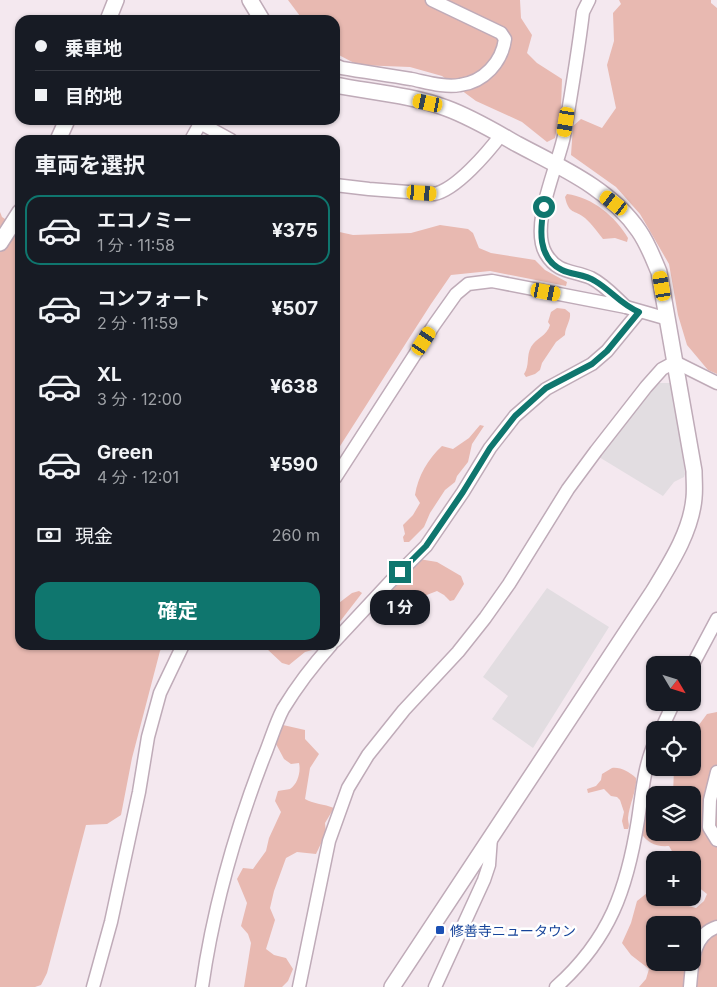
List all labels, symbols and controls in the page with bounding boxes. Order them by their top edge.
text: 乗車地 [65,37,122,60]
text: 目的地 [65,85,122,108]
car [411,93,444,113]
car [556,106,575,138]
text: 車両を選択 [35,152,145,178]
car [406,184,437,202]
car [597,188,630,218]
route start [533,196,555,218]
icon: car [37,208,82,253]
text: エコノミー [97,209,192,232]
text: ¥375 [272,219,318,242]
text: 1 分 · 11:58 [97,235,175,255]
car [652,270,671,302]
car [529,282,562,302]
icon: car [37,286,82,331]
text: コンフォート [97,287,210,310]
text: ¥507 [272,297,318,320]
text: 2 分 · 11:59 [97,313,178,333]
car [409,324,438,358]
text: XL [97,363,122,386]
icon: car [37,364,82,409]
text: ¥638 [270,375,318,398]
text: 3 分 · 12:00 [97,389,182,409]
text: Green [97,441,153,464]
icon: car [37,442,82,487]
text: ¥590 [270,453,318,476]
text: 4 分 · 12:01 [97,467,179,487]
icon: cash [35,521,63,549]
text: 現金 [75,525,113,548]
text: 260 m [272,525,320,545]
route end [389,561,411,583]
button: 確定 [35,582,320,640]
callout: 1 分 [370,590,430,624]
text: 1 分 [387,597,413,617]
north arrow [646,656,701,711]
map controls [646,656,701,971]
button: locate [646,721,701,776]
button: layers [646,786,701,841]
button: + [646,851,701,906]
button: − [646,916,701,971]
place label: 修善寺ニュータウン [450,922,576,939]
marker: 修善寺ニュータウン [434,924,446,936]

